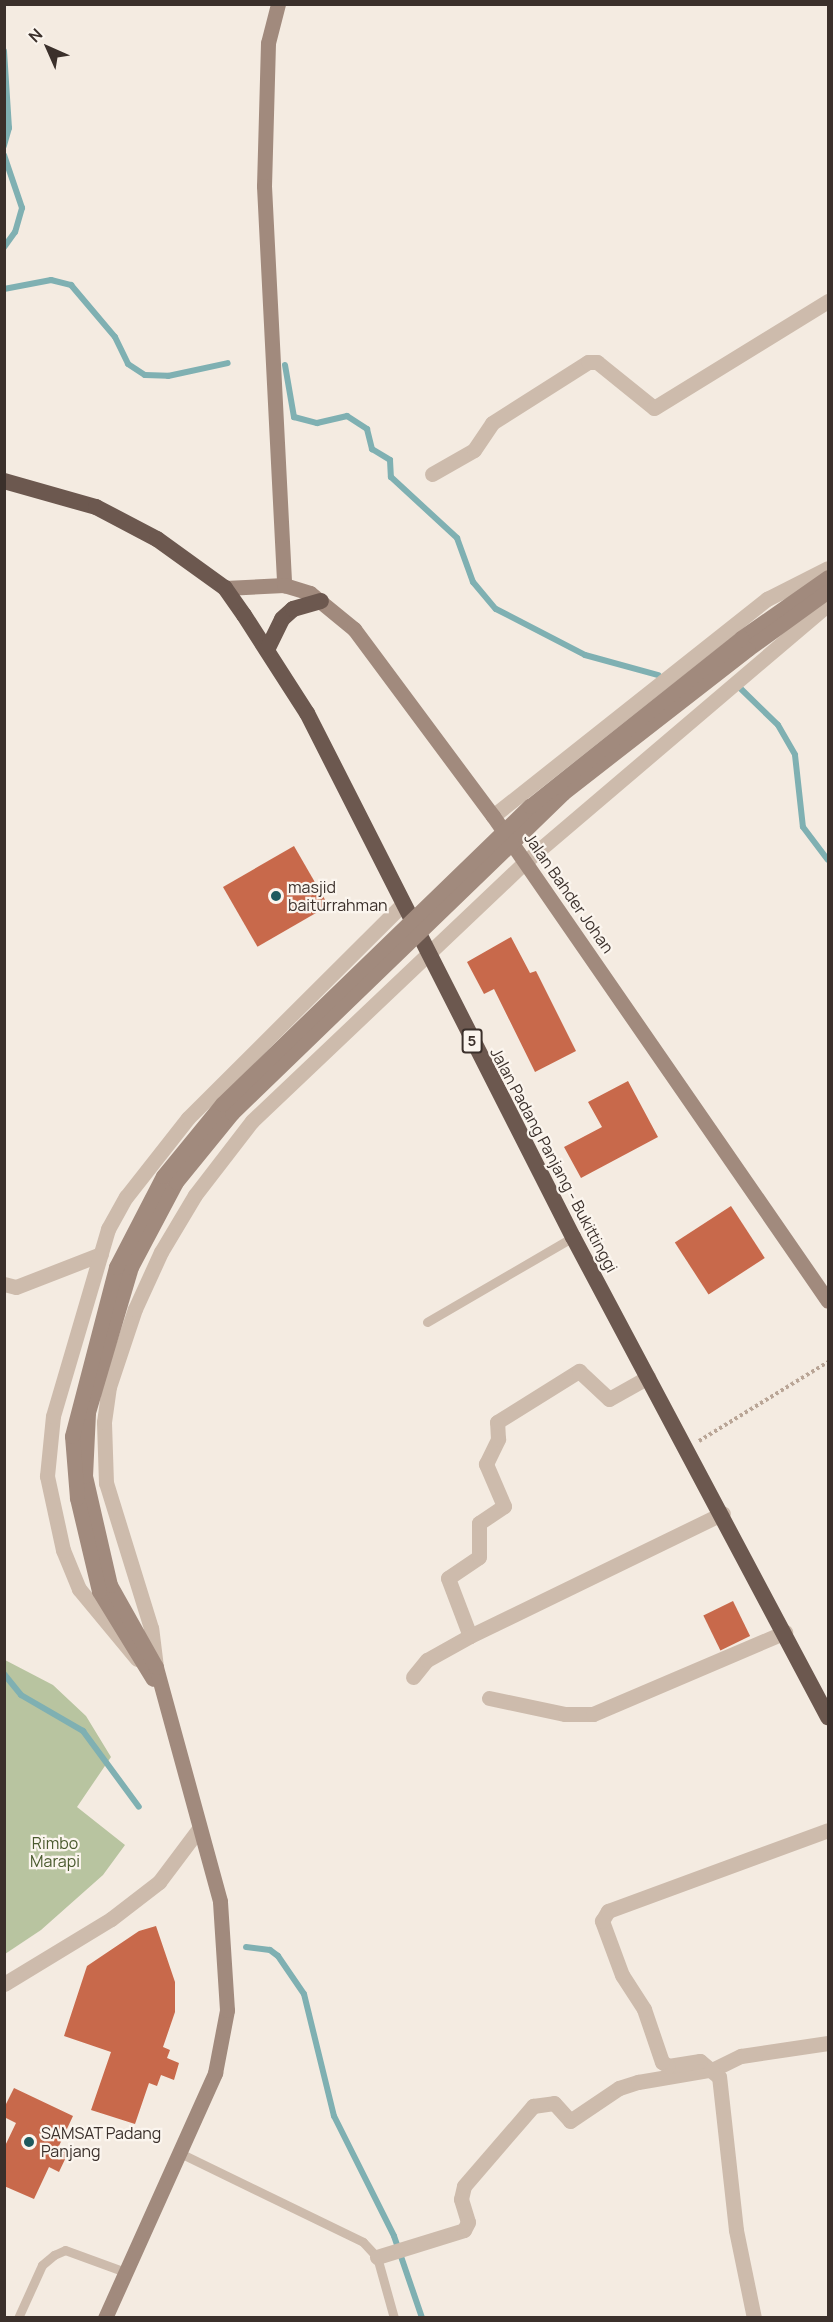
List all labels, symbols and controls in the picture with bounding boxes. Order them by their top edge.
north arrow [18,18,78,78]
text: N [23,23,47,47]
street label: Jalan Bahder Johan [520,829,618,957]
place label: masjid baiturrahman [288,877,388,915]
marker: masjid baiturrahman [269,889,283,903]
road number: 5 [462,1029,482,1053]
street label: Jalan Padang Panjang - Bukittinggi [486,1044,622,1276]
park label: Rimbo Marapi [30,1833,80,1871]
place label: SAMSAT Padang Panjang [41,2123,162,2161]
marker: SAMSAT Padang Panjang [22,2135,36,2149]

